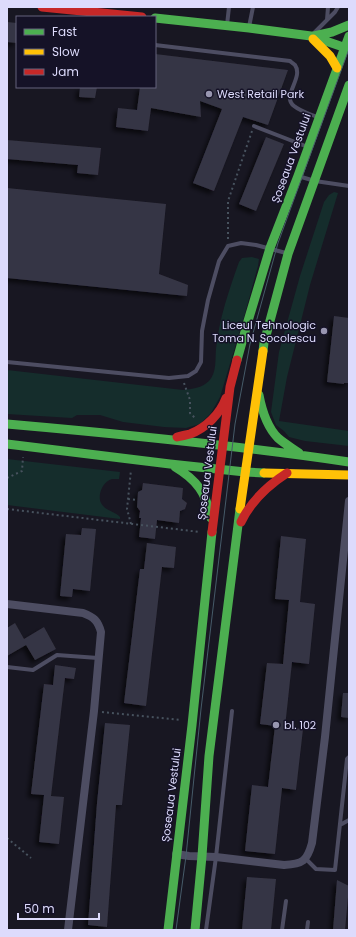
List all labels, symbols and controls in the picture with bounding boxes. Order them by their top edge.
legend [16,16,156,88]
text: Fast [52,23,77,40]
text: Slow [52,43,80,60]
text: Jam [52,63,79,80]
place label: West Retail Park [217,86,304,102]
marker: West Retail Park [204,89,214,99]
street label: Șoseaua Vestului [267,111,315,205]
place label: Liceul Tehnologic Toma N. Socolescu [212,317,316,346]
marker: Liceul Tehnologic Toma N. Socolescu [319,326,329,336]
street label: Șoseaua Vestului [193,425,221,521]
place label: bl. 102 [284,717,316,733]
marker: bl. 102 [271,720,281,730]
street label: Șoseaua Vestului [157,747,185,843]
scale bar [18,895,99,921]
text: 50 m [24,900,55,917]

